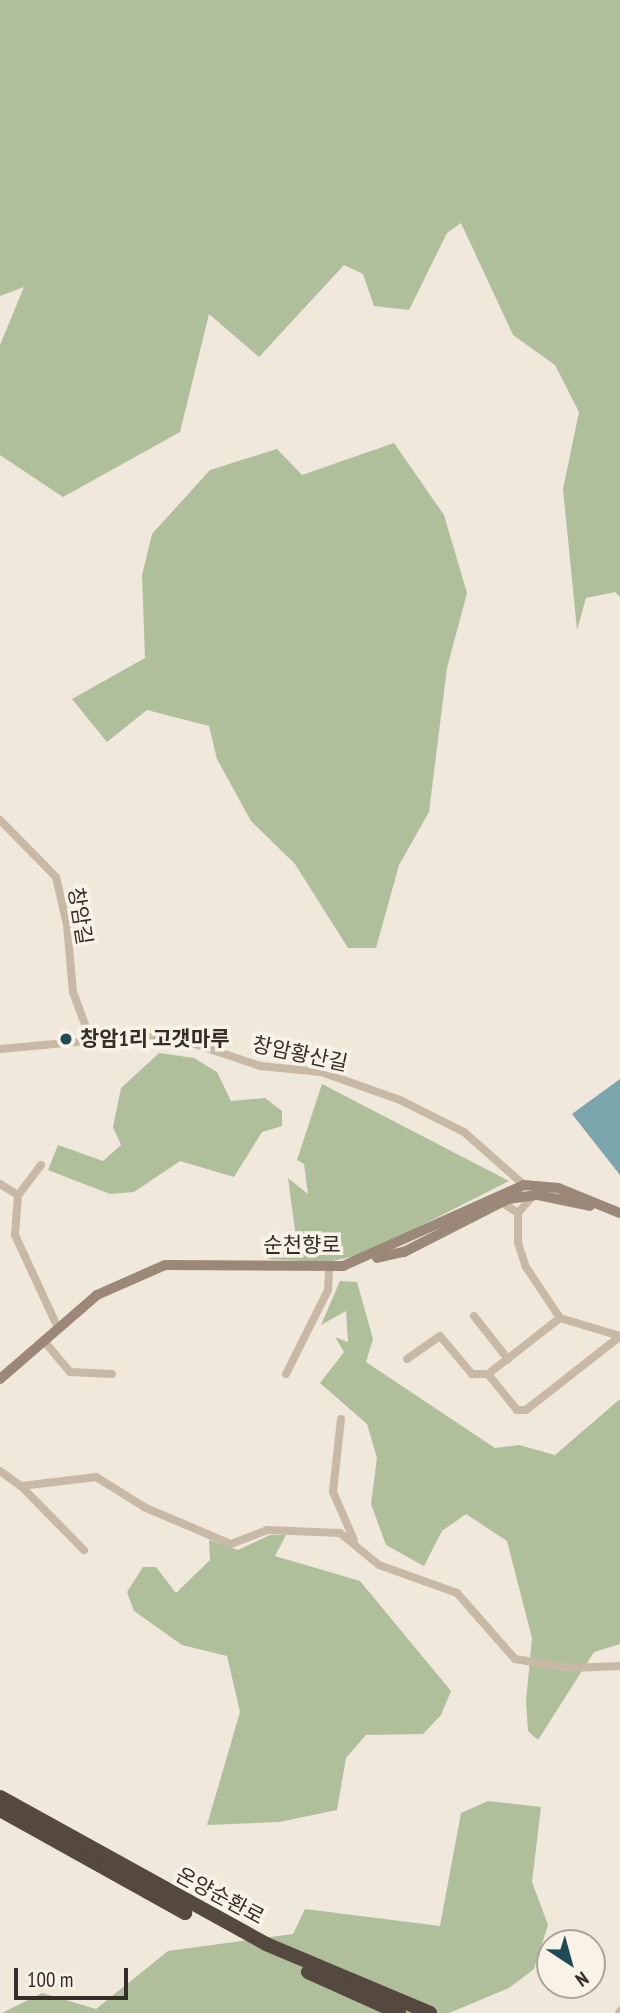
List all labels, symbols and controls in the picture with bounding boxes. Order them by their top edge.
street label: 창암길 [63,885,97,947]
place label: 창암1리 고갯마루 [80,1026,230,1052]
marker: 창암1리 고갯마루 [58,1031,74,1047]
street label: 창암황산길 [250,1032,350,1076]
street label: 순천향로 [263,1232,341,1258]
street label: 온양순환로 [171,1862,269,1930]
north arrow [536,1929,606,1999]
scale bar [18,1954,131,1998]
text: 100 m [27,1966,73,1993]
text: N [571,1967,593,1992]

